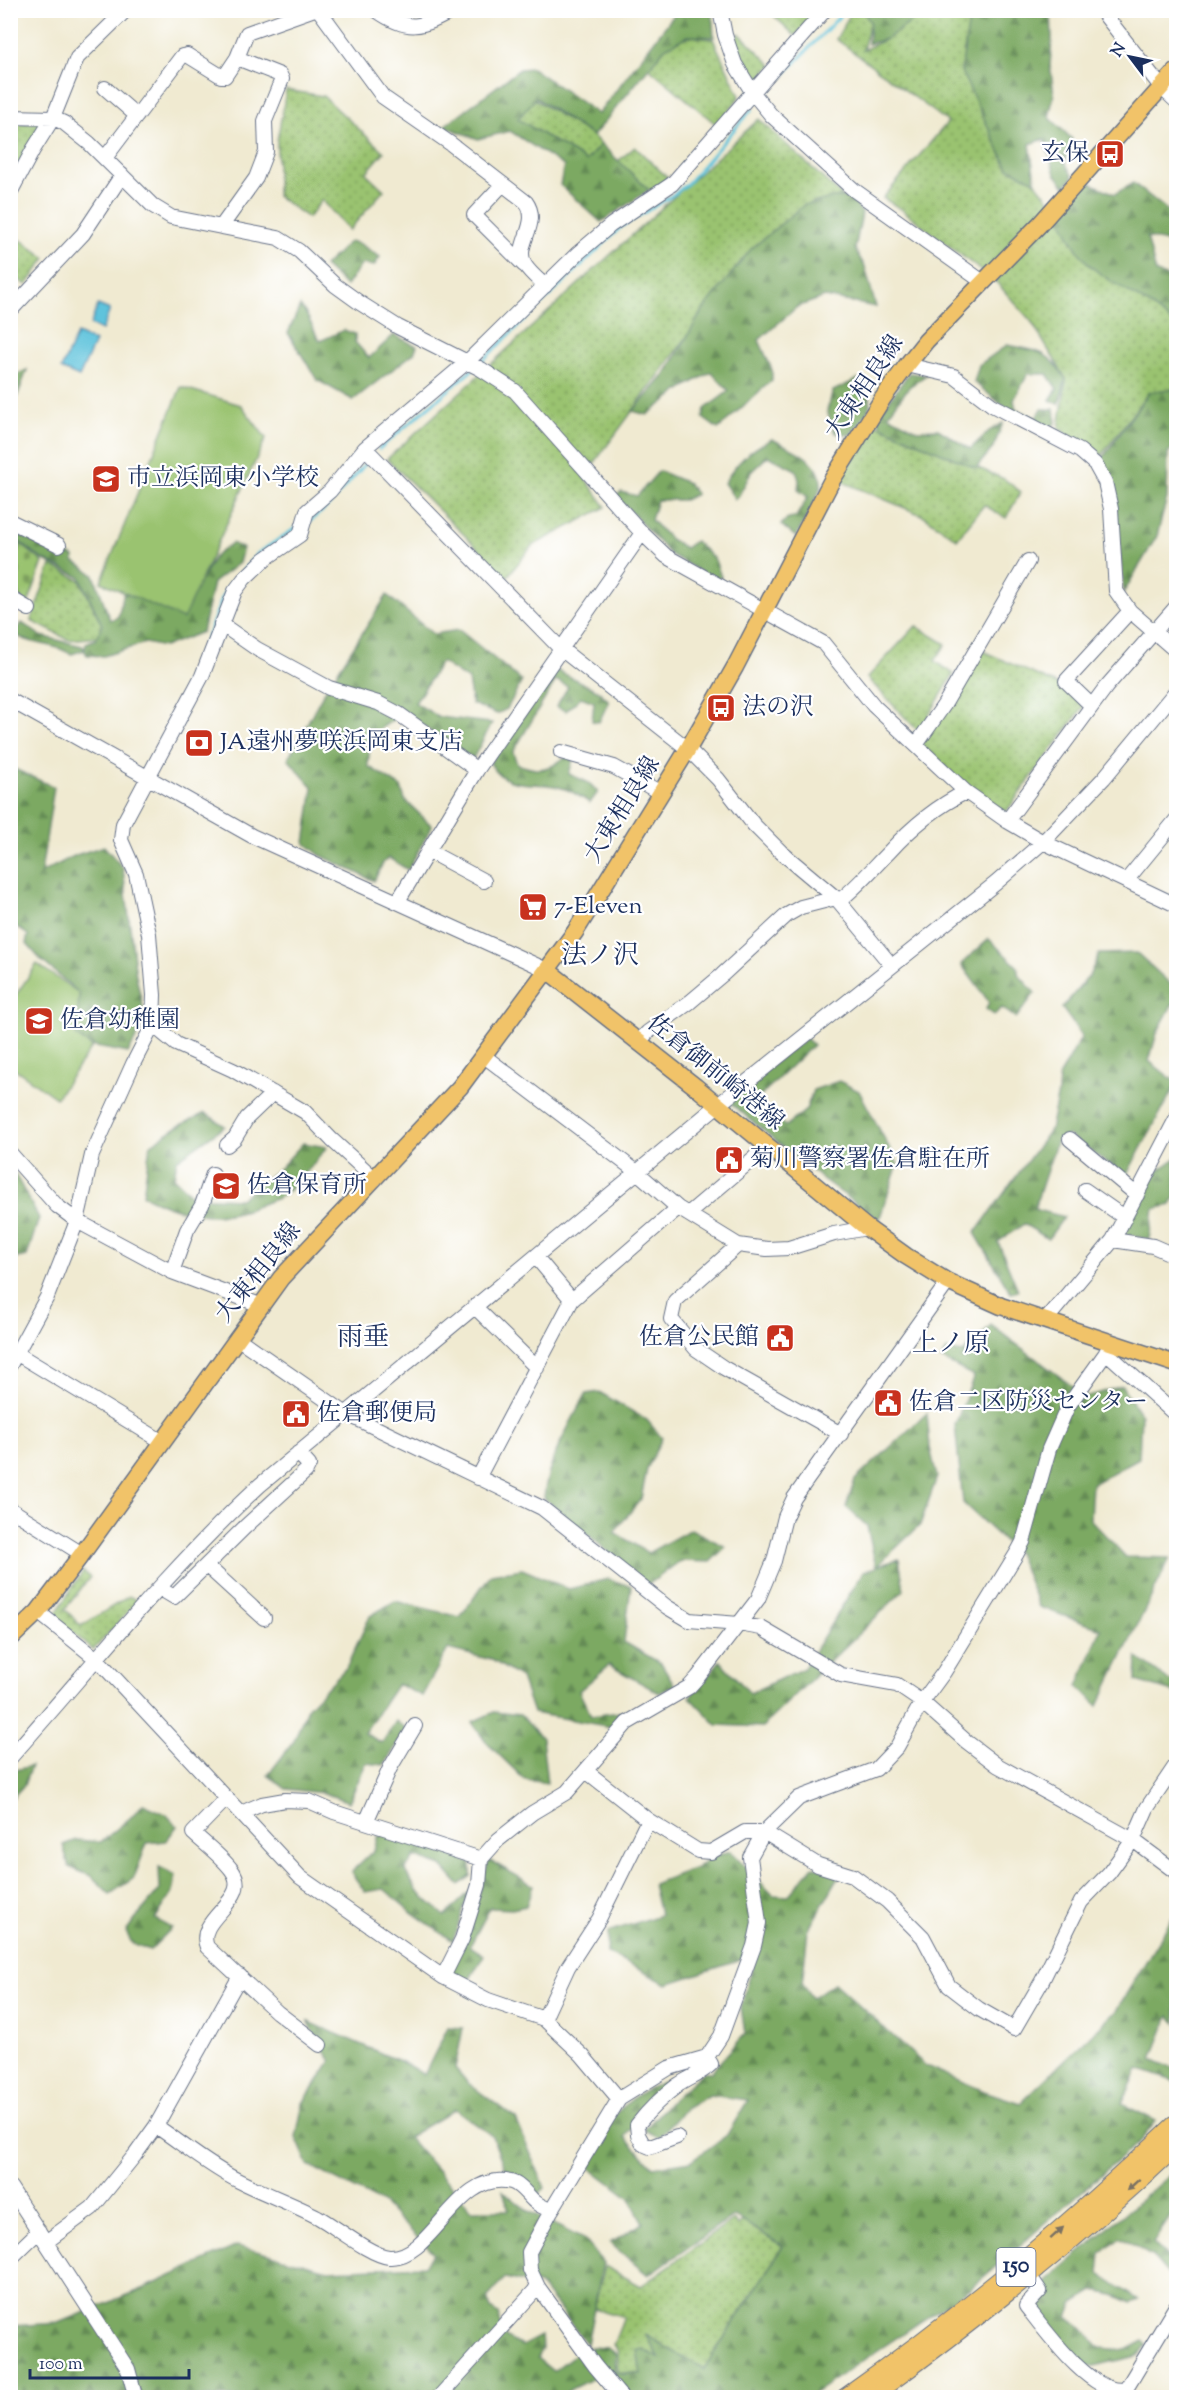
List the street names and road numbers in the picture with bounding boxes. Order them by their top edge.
street label: 大東相良線 [817,329,913,447]
street label: 大東相良線 [577,750,669,870]
street label: 佐倉御前崎港線 [639,1007,791,1139]
street label: 大東相良線 [208,1216,310,1330]
road number: 150 [996,2248,1036,2286]

